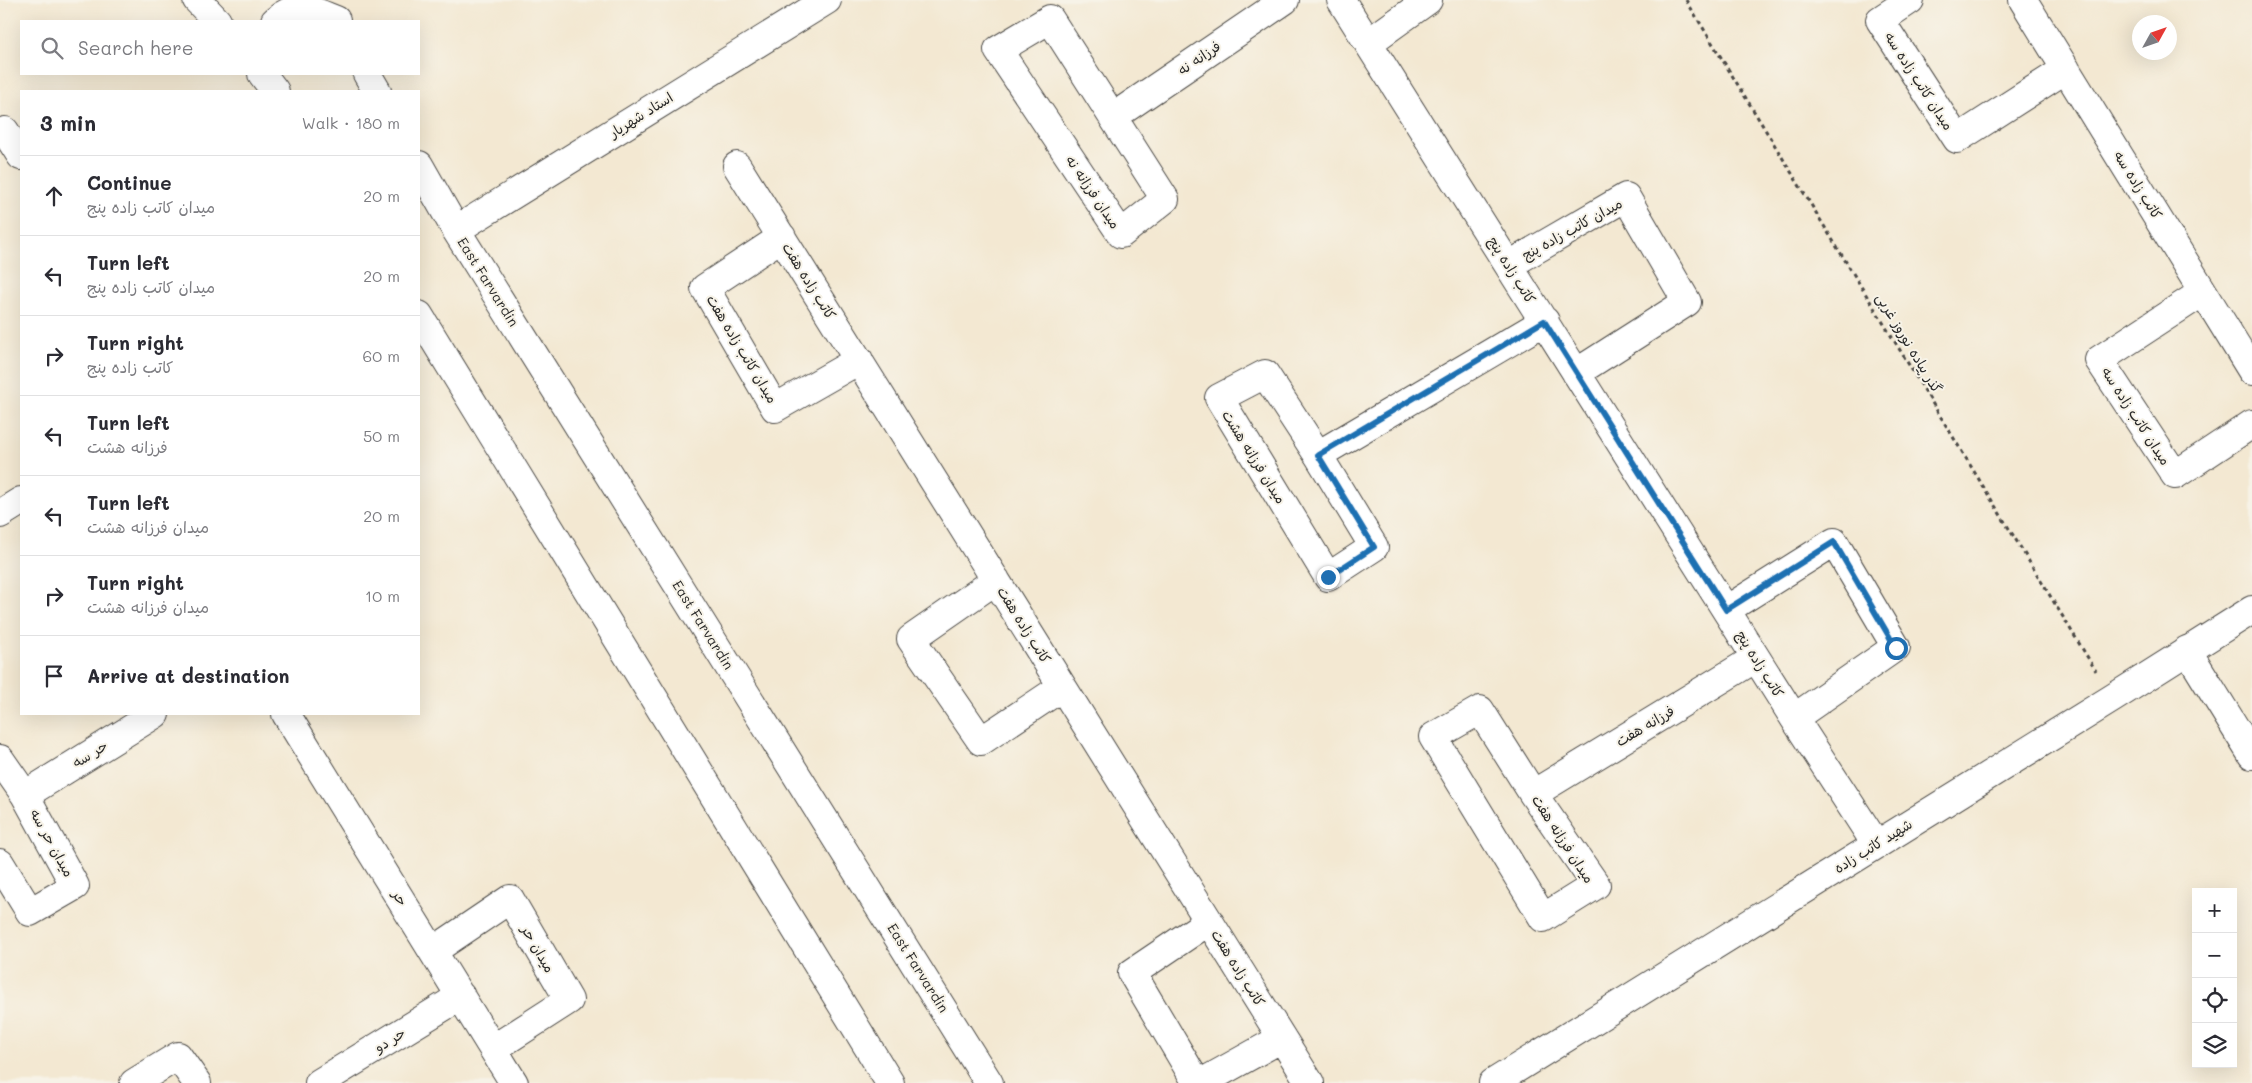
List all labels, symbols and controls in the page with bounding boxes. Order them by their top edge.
north arrow [2132,15,2177,60]
search box [20,20,420,75]
street label: میدان کاتب زاده سه [1881,28,1958,133]
icon: search [38,34,66,62]
text: Search here [78,35,194,60]
street label: فرزانه نه [1173,36,1224,79]
street label: استاد شهریار [604,87,676,142]
text: 3 min [40,109,96,136]
text: Walk · 180 m [302,112,400,133]
street label: کاتب زاده سه [2110,147,2167,222]
street label: میدان فرزانه نه [1062,151,1125,232]
text: Continue [87,170,172,195]
icon: ahead [40,182,68,210]
text: 20 m [363,185,400,206]
street label: میدان کاتب زاده پنج [1518,193,1626,265]
text: میدان کاتب زاده پنج [87,196,215,217]
street label: کاتب زاده پنج [1483,233,1541,307]
street label: East Farvardin [453,234,523,330]
street label: کاتب زاده هفت [778,239,841,323]
text: Turn left [87,250,170,275]
icon: left [40,262,68,290]
text: 20 m [363,265,400,286]
text: میدان کاتب زاده پنج [87,276,215,297]
street label: گذر پیاده نوروز غربی [1871,289,1947,397]
street label: میدان کاتب زاده هفت [703,291,782,407]
text: Turn right [87,330,184,355]
icon: right [40,342,68,370]
text: 60 m [363,345,400,366]
text: کاتب زاده پنج [87,356,173,377]
street label: میدان کاتب زاده سه [2098,363,2175,468]
street label: میدان فرزانه هشت [1218,406,1291,507]
text: Turn left [87,410,170,435]
icon: left [40,422,68,450]
text: 50 m [363,425,400,446]
text: فرزانه هشت [87,436,168,457]
text: Turn left [87,490,170,515]
icon: left [40,502,68,530]
text: 20 m [363,505,400,526]
text: میدان فرزانه هشت [87,516,209,537]
route end [1317,566,1340,589]
text: Turn right [87,570,184,595]
street label: East Farvardin [668,577,738,673]
icon: right [40,582,68,610]
street label: کاتب زاده هفت [993,583,1056,667]
text: 10 m [365,585,400,606]
text: میدان فرزانه هشت [87,596,209,617]
street label: کاتب زاده پنج [1731,627,1789,701]
route start [1885,637,1908,660]
icon: arrive [40,662,68,690]
text: Arrive at destination [87,663,290,688]
street label: فرزانه هفت [1612,701,1678,750]
street label: حر سه [69,735,111,772]
street label: میدان فرزانه هفت [1528,791,1599,886]
street label: میدان حر سه [26,806,79,880]
street label: شهید کاتب زاده [1830,814,1915,877]
street label: حر [388,885,413,909]
map controls [2192,888,2237,1068]
button: + [2192,888,2237,933]
street label: East Farvardin [883,920,953,1016]
street label: میدان حر [517,921,560,976]
street label: کاتب زاده هفت [1207,926,1270,1010]
button: − [2192,933,2237,978]
button: locate [2192,978,2237,1023]
street label: حر دو [370,1023,409,1057]
button: layers [2192,1023,2237,1068]

